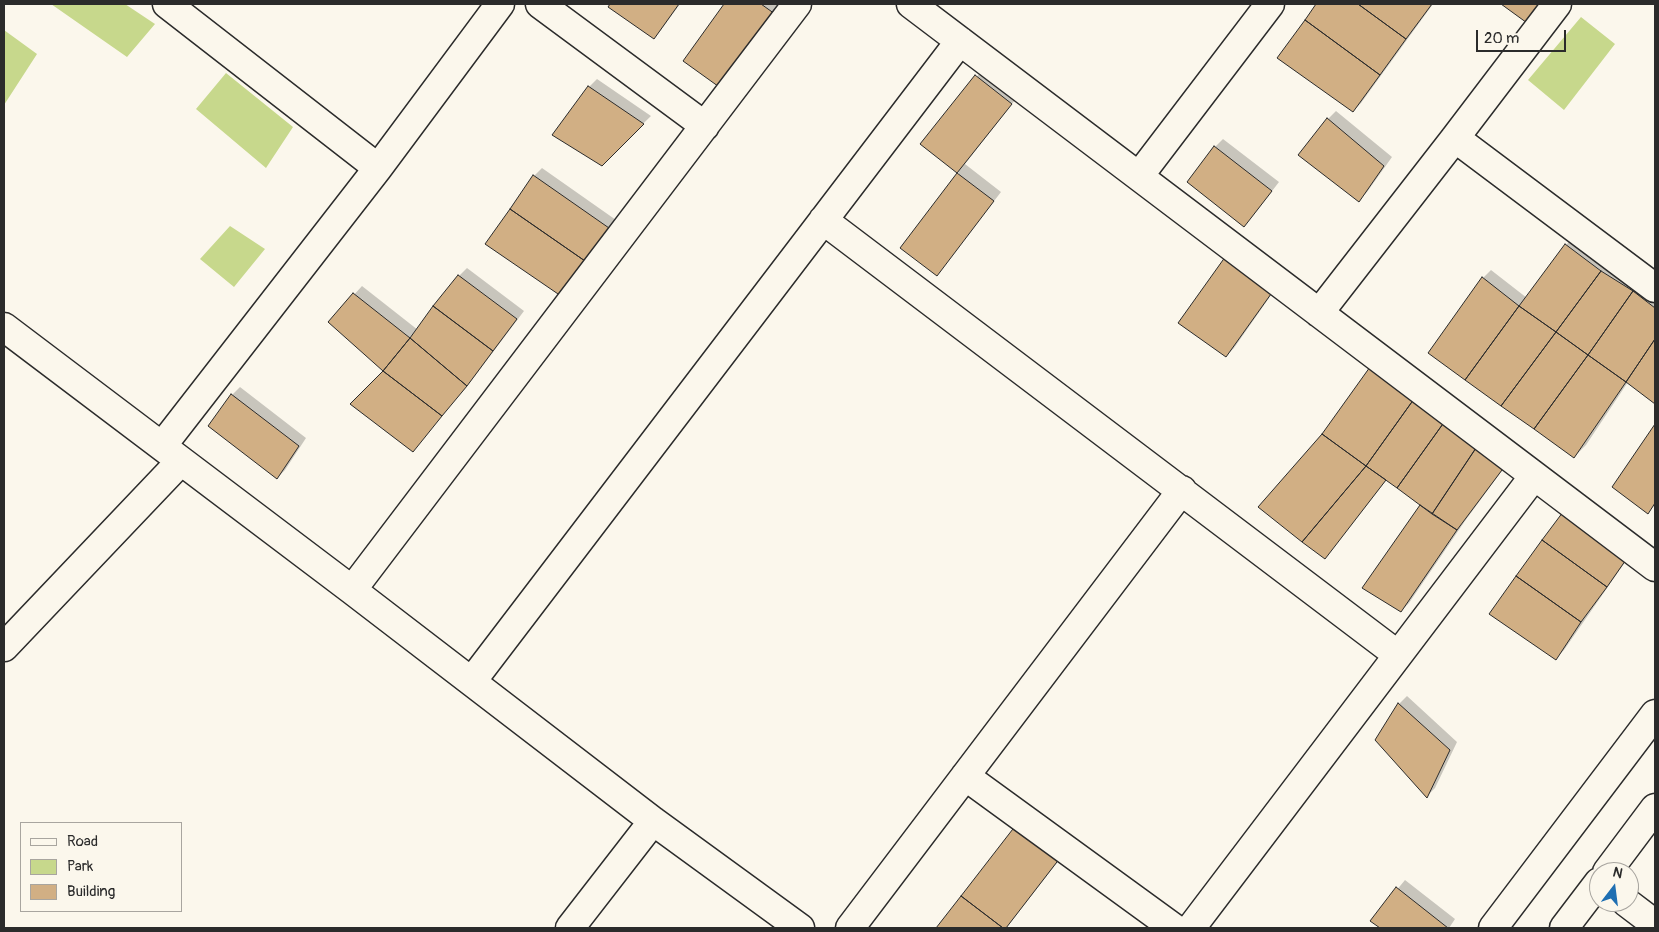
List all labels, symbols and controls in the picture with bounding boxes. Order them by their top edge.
scale bar [1479,20,1569,52]
text: 20 m [1484,29,1519,48]
legend [20,822,182,912]
text: Road [67,832,98,851]
text: Park [67,857,93,876]
north arrow [1589,862,1639,912]
text: N [1611,864,1625,882]
text: Building [67,882,115,901]

